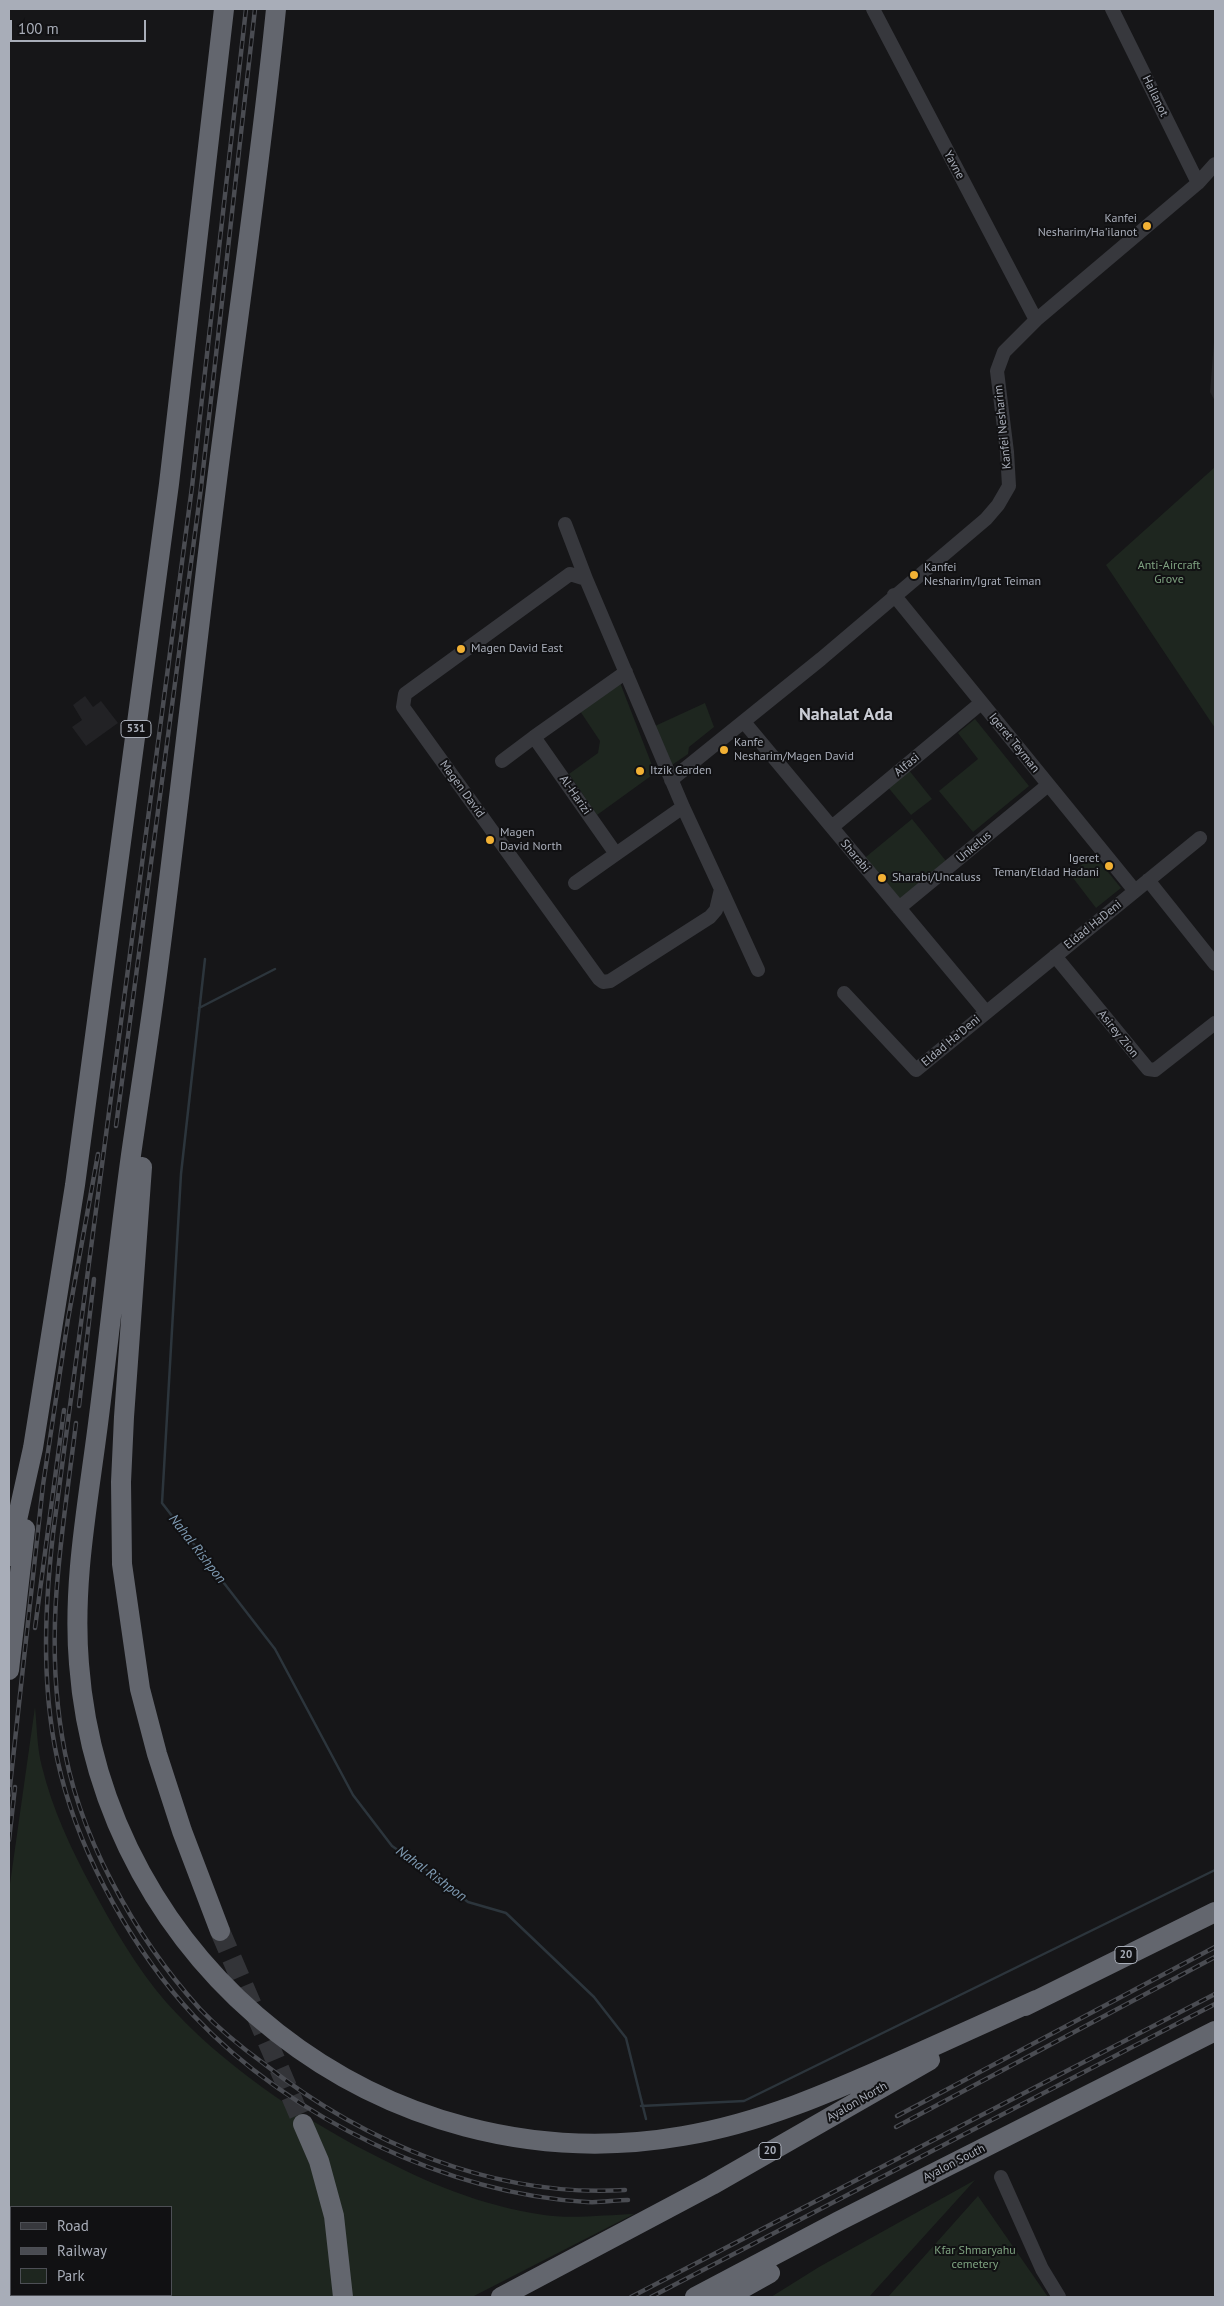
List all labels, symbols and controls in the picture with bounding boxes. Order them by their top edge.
scale bar [12,10,149,42]
text: 100 m [18,19,59,38]
street label: HaIlanot [1139,73,1171,119]
street label: Yavne [941,148,967,182]
place label: Kanfei Nesharim/Ha'ilanot [1038,212,1137,240]
marker: Kanfei Nesharim/Ha'ilanot [1141,220,1153,232]
street label: Kanfei Nesharim [991,384,1015,470]
park label: Anti-Aircraft Grove [1138,559,1200,587]
place label: Kanfei Nesharim/Igrat Teiman [924,561,1041,589]
marker: Kanfei Nesharim/Igrat Teiman [908,569,920,581]
place label: Magen David East [471,642,563,656]
marker: Magen David East [455,643,467,655]
district label: Nahalat Ada [799,704,893,726]
street label: Igeret Teyman [986,710,1042,776]
road number: 531 [121,721,151,738]
place label: Kanfe Nesharim/Magen David [734,736,854,764]
marker: Kanfe Nesharim/Magen David [718,744,730,756]
street label: Alfasi [891,750,923,780]
street label: Magen David [436,758,488,820]
place label: Itzik Garden [650,764,712,778]
marker: Itzik Garden [634,765,646,777]
street label: Al-Harizi [556,773,594,817]
place label: Magen David North [500,826,562,854]
street label: Unkelus [954,828,994,866]
marker: Magen David North [484,834,496,846]
street label: Sharabi [837,837,873,875]
place label: Igeret Teman/Eldad Hadani [993,852,1099,880]
marker: Igeret Teman/Eldad Hadani [1103,860,1115,872]
place label: Sharabi/Uncaluss [892,871,981,885]
marker: Sharabi/Uncaluss [876,872,888,884]
street label: Eldad HaDeni [1061,897,1125,953]
street label: Asirey Zion [1095,1007,1141,1061]
street label: Eldad Ha'Deni [919,1012,983,1070]
water label: Nahal Rishpon [165,1511,229,1587]
water label: Nahal Rishpon [392,1843,470,1905]
road number: 20 [1115,1946,1137,1964]
street label: Ayalon North [824,2079,890,2125]
street label: Ayalon South [921,2141,987,2185]
road number: 20 [759,2142,781,2160]
legend [10,2206,172,2296]
text: Road [57,2216,89,2235]
text: Railway [57,2241,107,2260]
park label: Kfar Shmaryahu cemetery [934,2244,1016,2272]
text: Park [57,2266,85,2285]

